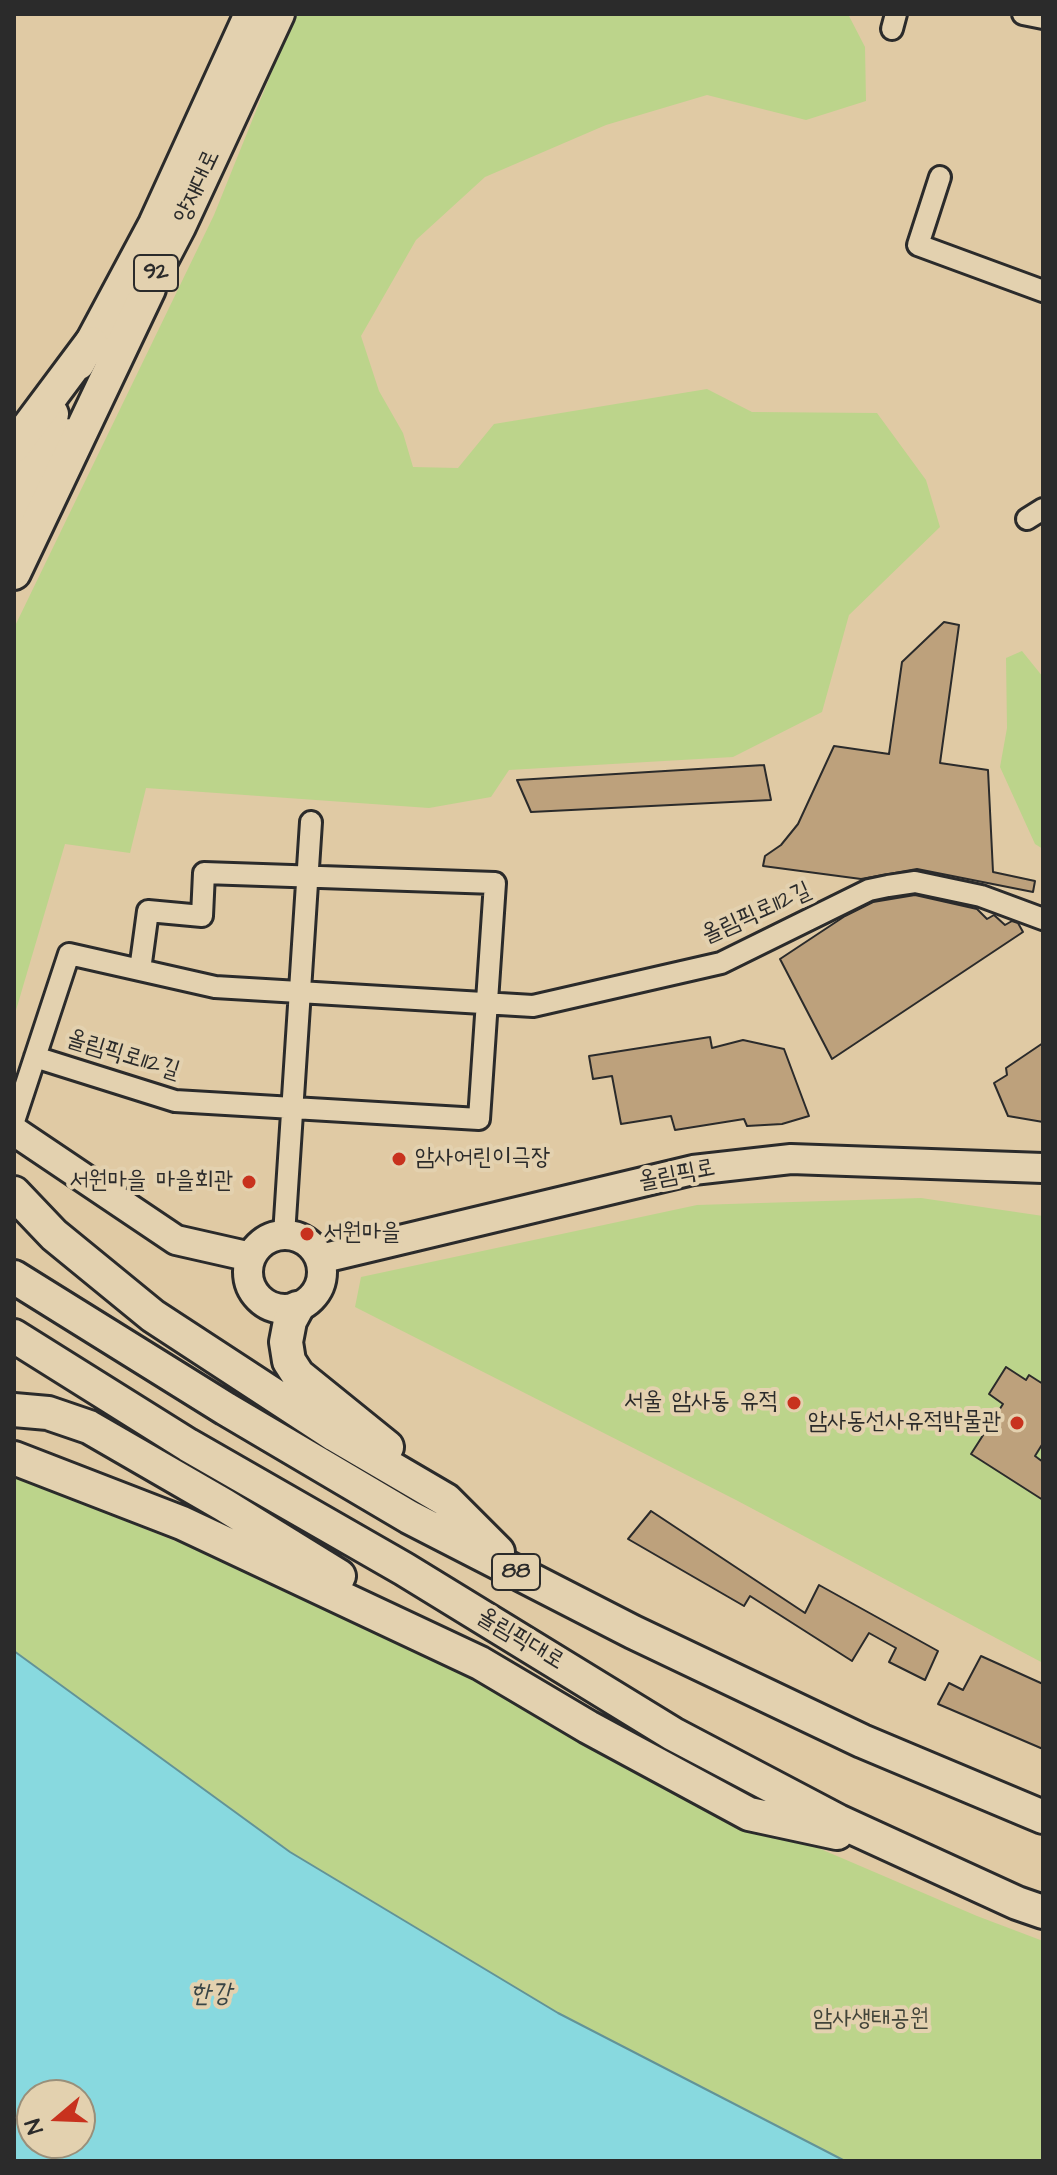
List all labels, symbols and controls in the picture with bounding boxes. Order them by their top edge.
street label: 양재대로 [169,146,227,228]
road number: 92 [134,255,178,291]
street label: 올림픽로112길 [698,877,816,951]
street label: 올림픽로112길 [63,1025,183,1087]
place label: 암사어린이극장 [415,1145,550,1173]
marker: 암사어린이극장 [390,1150,408,1168]
street label: 올림픽로 [636,1154,718,1198]
place label: 서원마을 마을회관 [69,1168,233,1196]
marker: 서원마을 마을회관 [240,1173,258,1191]
place label: 서원마을 [323,1220,400,1248]
marker: 서원마을 [298,1225,316,1243]
place label: 서울 암사동 유적 [624,1389,778,1417]
marker: 서울 암사동 유적 [785,1394,803,1412]
place label: 암사동선사유적박물관 [808,1409,1001,1437]
marker: 암사동선사유적박물관 [1008,1414,1026,1432]
road number: 88 [492,1554,540,1590]
street label: 올림픽대로 [471,1603,569,1677]
water label: 한강 [190,1980,232,2012]
park label: 암사생태공원 [813,2006,929,2034]
north arrow [16,2079,96,2159]
text: N [18,2115,52,2138]

